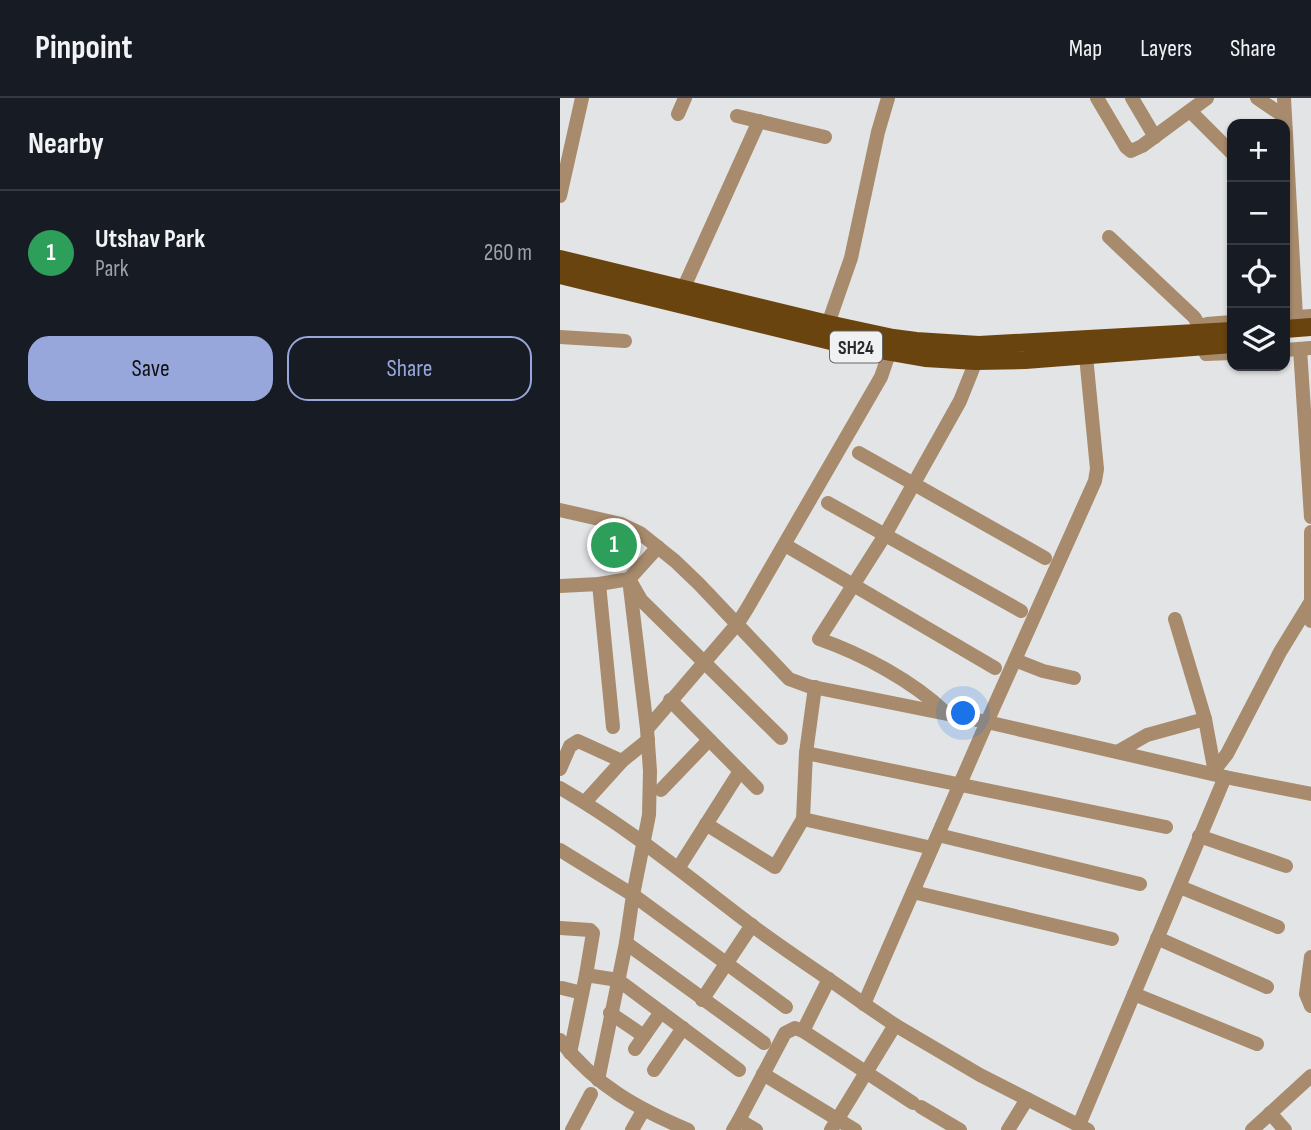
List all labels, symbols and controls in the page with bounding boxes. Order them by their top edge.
text: Pinpoint [35,28,132,68]
text: Map [1069,34,1102,63]
text: Layers [1140,34,1192,63]
text: Share [1230,34,1276,63]
map controls [1227,119,1290,371]
button: + [1227,119,1290,182]
text: Nearby [28,126,104,162]
button: − [1227,182,1290,245]
text: Utshav Park [95,224,205,255]
text: 1 [46,239,56,267]
text: 260 m [484,239,532,267]
button: locate [1227,245,1290,308]
text: Park [95,255,129,283]
button: layers [1227,308,1290,371]
road number: SH24 [830,331,882,362]
button: Save [28,336,273,401]
button: Share [287,336,532,401]
pin: 1 [591,519,637,571]
your location [946,696,980,730]

